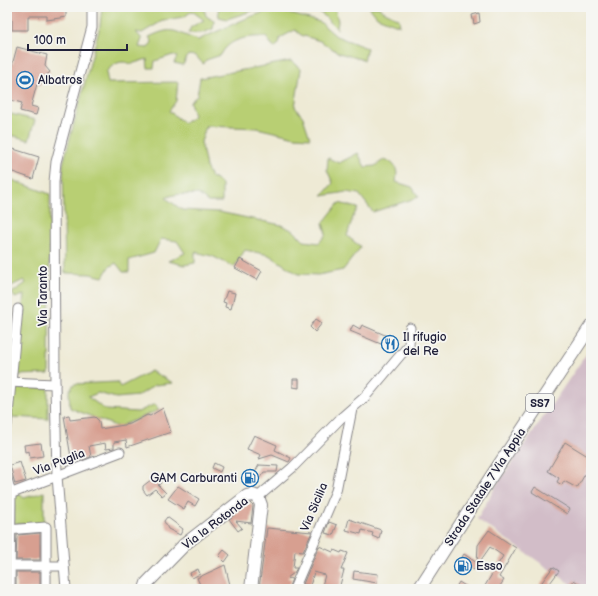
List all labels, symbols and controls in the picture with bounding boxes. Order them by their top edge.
scale bar [28,26,127,52]
text: 100 m [34,33,66,48]
sports icon: Albatros [15,70,35,90]
place label: Albatros [38,73,82,88]
street label: Via Taranto [36,266,51,326]
place label: Il rifugio del Re [403,330,447,359]
restaurant icon: Il rifugio del Re [380,334,400,354]
road number: SS7 [526,394,554,412]
street label: Strada Statale 7 Via Appia [442,425,529,549]
street label: Via Puglia [31,446,87,479]
fuel station icon: GAM Carburanti [240,468,260,488]
place label: GAM Carburanti [150,471,237,486]
street label: Via Sicilia [297,480,332,534]
street label: Via la Rotonda [179,494,251,553]
fuel station icon: Esso [453,556,473,576]
place label: Esso [476,559,503,574]

